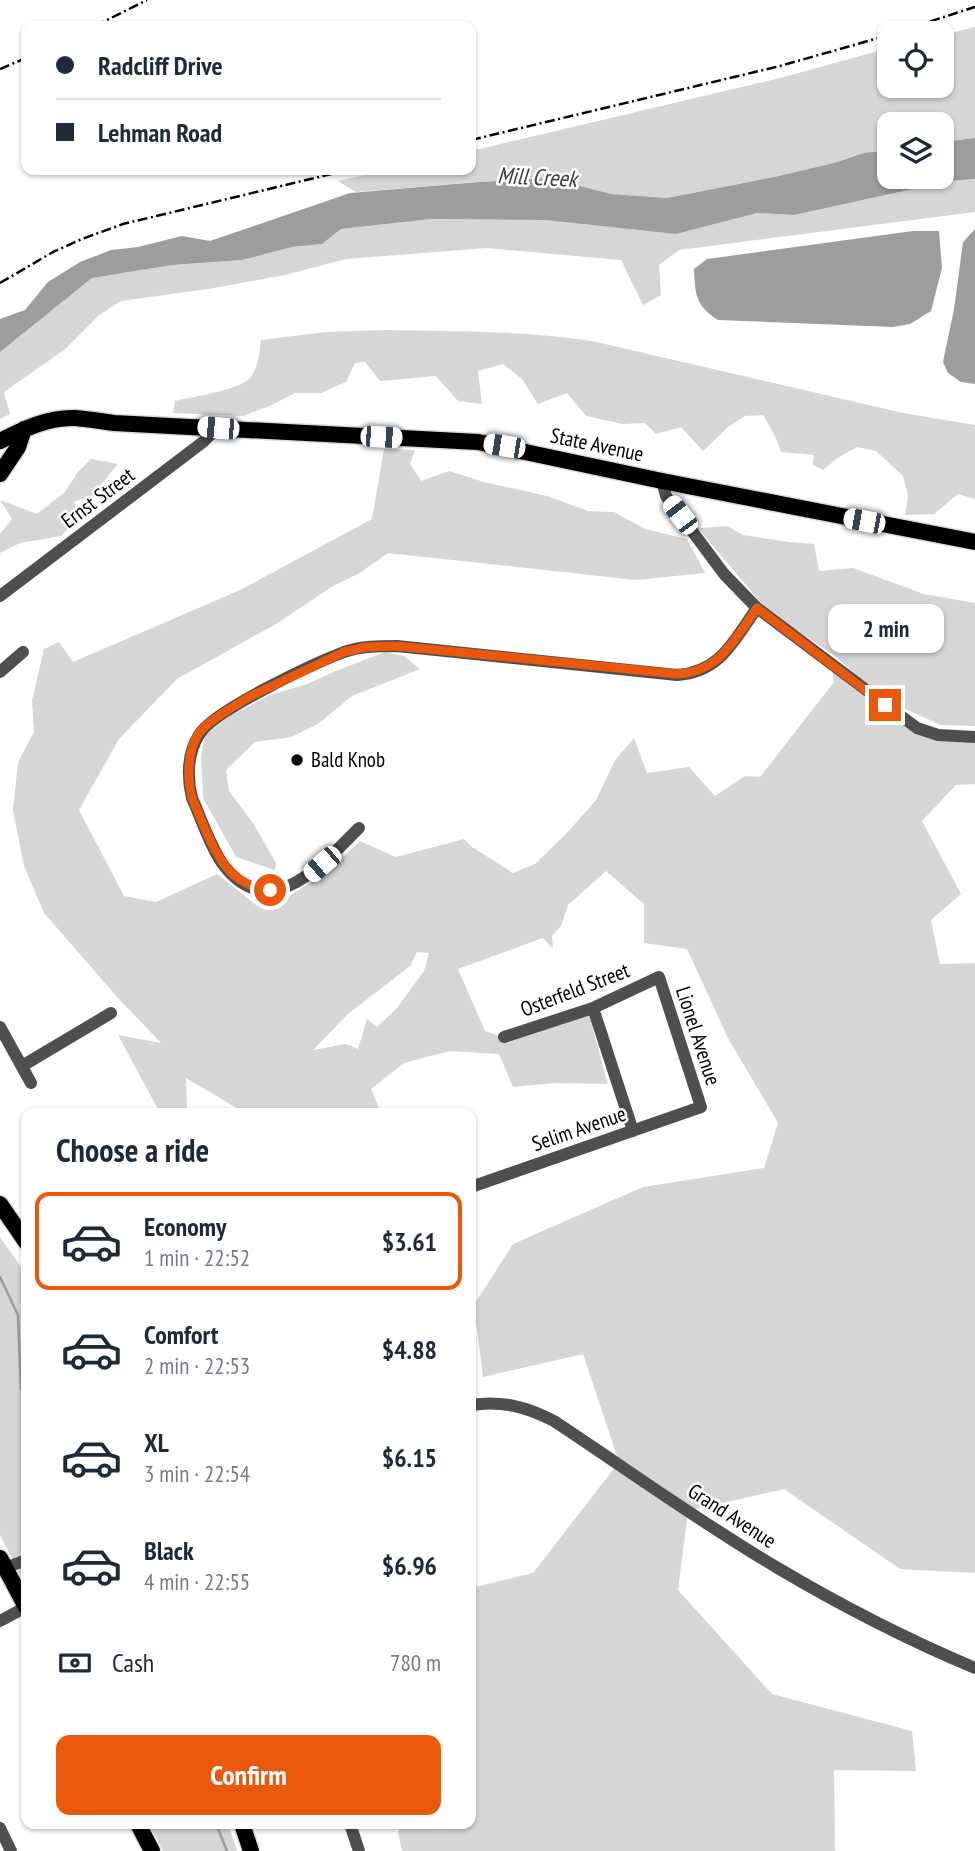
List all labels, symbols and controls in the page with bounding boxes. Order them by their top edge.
map controls [877,21,954,189]
button: locate [877,21,954,98]
text: Radcliff Drive [98,49,223,82]
button: layers [877,112,954,189]
text: Lehman Road [98,116,222,149]
water label: Mill Creek [497,160,581,193]
car [197,416,240,440]
street label: State Avenue [548,421,646,468]
car [360,425,403,449]
car [482,432,527,460]
street label: Ernst Street [56,461,140,534]
car [659,492,702,538]
car [842,507,887,535]
callout: 2 min [827,604,943,652]
text: 2 min [863,614,909,643]
route end [869,689,901,721]
place label: Bald Knob [311,746,385,773]
marker: Bald Knob [289,752,305,768]
car [300,842,345,886]
route start [254,874,286,906]
street label: Osterfeld Street [517,956,633,1023]
street label: Lionel Avenue [670,983,727,1089]
street label: Selim Avenue [528,1100,629,1157]
text: Choose a ride [56,1129,209,1171]
icon: car [60,1210,123,1273]
text: Economy [144,1210,226,1243]
text: $3.61 [382,1225,437,1258]
text: 1 min · 22:52 [144,1243,250,1272]
icon: car [60,1318,123,1381]
text: Comfort [144,1318,218,1351]
text: $4.88 [382,1333,437,1366]
text: 2 min · 22:53 [144,1351,250,1380]
icon: car [60,1426,123,1489]
text: XL [144,1426,169,1459]
text: $6.15 [382,1441,437,1474]
text: 3 min · 22:54 [144,1459,250,1488]
street label: Grand Avenue [683,1477,781,1554]
icon: car [60,1534,123,1597]
text: Black [144,1534,194,1567]
text: $6.96 [382,1549,437,1582]
text: 4 min · 22:55 [144,1567,250,1596]
icon: cash [56,1644,94,1682]
text: Cash [112,1646,154,1679]
text: 780 m [390,1648,441,1677]
button: Confirm [56,1735,441,1815]

